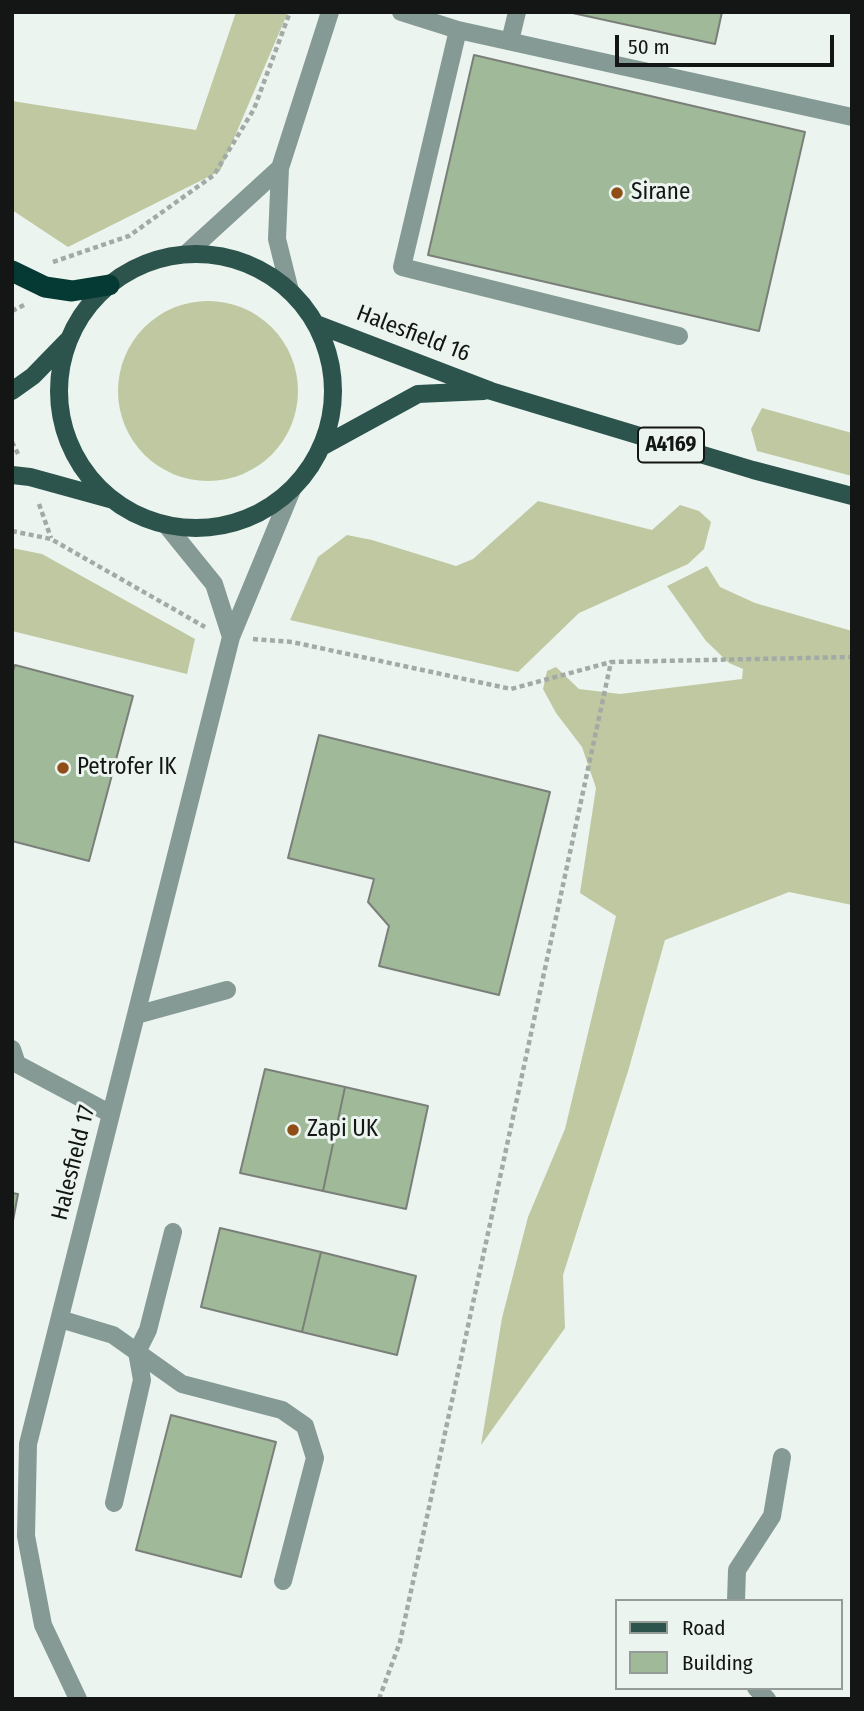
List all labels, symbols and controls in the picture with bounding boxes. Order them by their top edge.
scale bar [619,21,838,65]
text: 50 m [628,34,670,60]
place label: Sirane [631,179,690,207]
marker: Sirane [609,185,625,201]
street label: Halesfield 16 [352,300,474,368]
road number: A4169 [638,428,704,462]
place label: Petrofer IK [77,754,176,782]
marker: Petrofer IK [55,760,71,776]
street label: Halesfield 17 [46,1103,102,1223]
place label: Zapi UK [307,1116,378,1144]
marker: Zapi UK [285,1122,301,1138]
legend [616,1599,843,1690]
text: Road [682,1615,726,1641]
text: Building [682,1650,753,1676]

